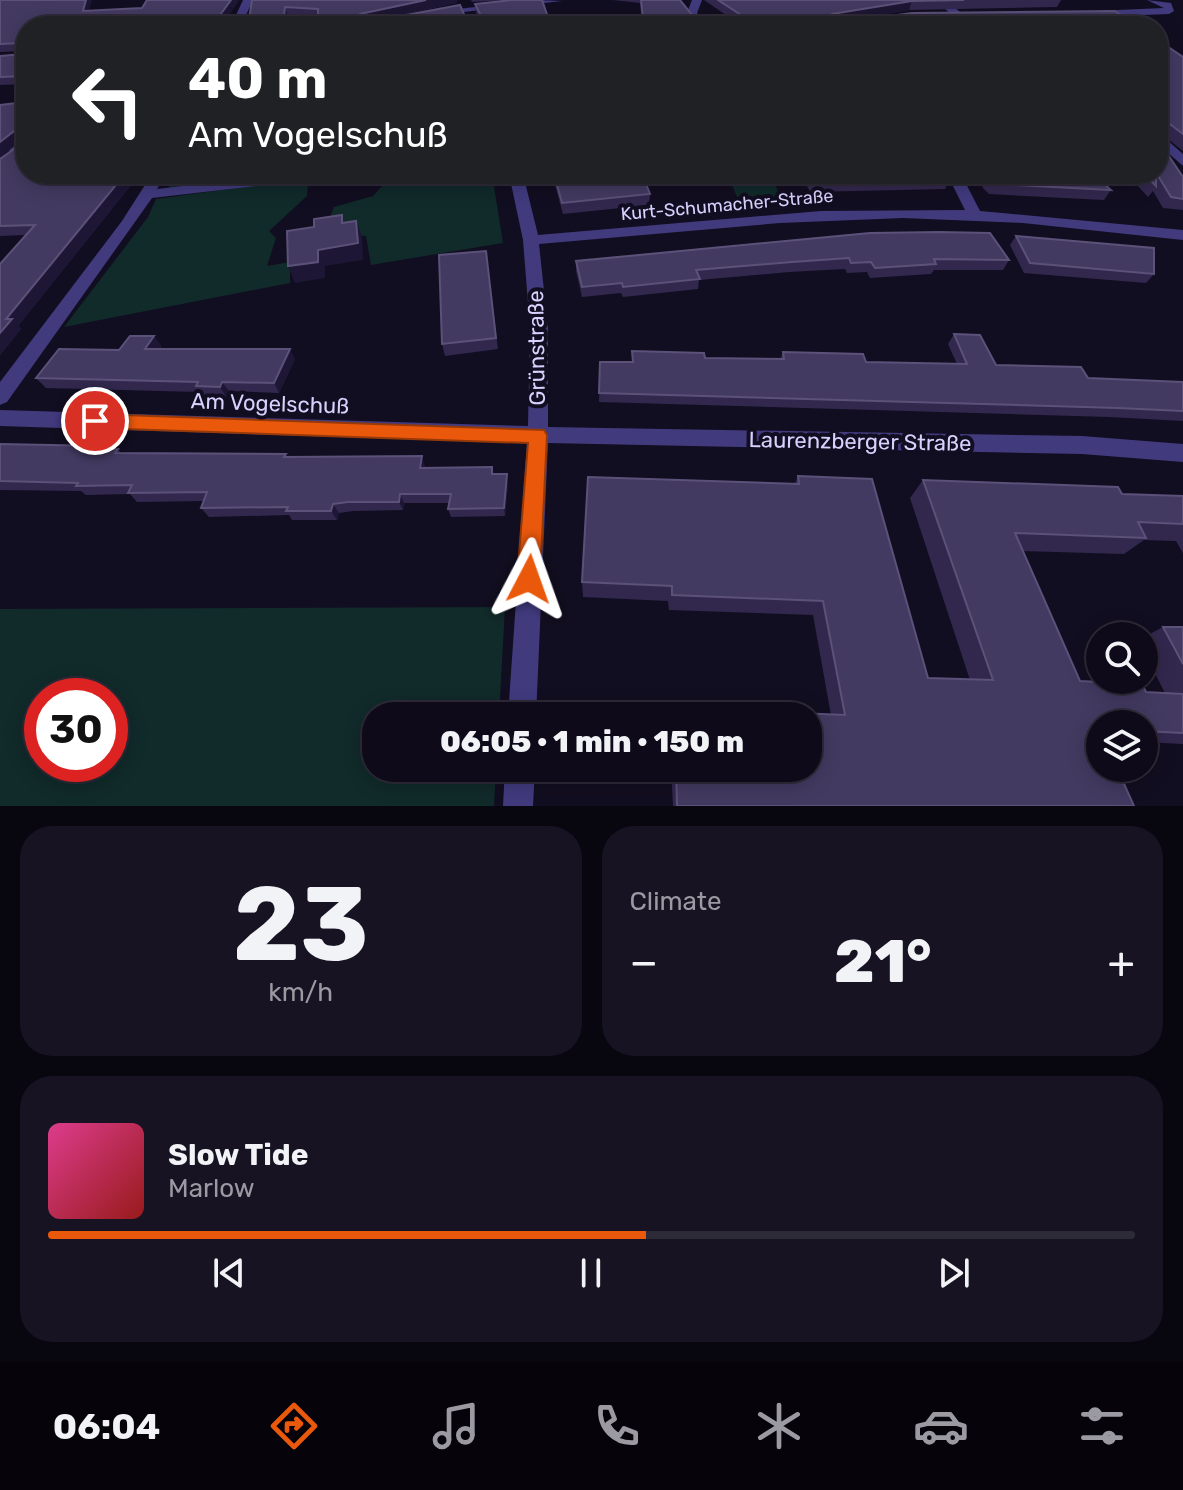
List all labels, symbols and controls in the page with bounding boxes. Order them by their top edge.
text: 40 m [188,46,328,112]
icon: left [56,48,160,152]
text: Am Vogelschuß [188,113,448,156]
street label: Kurt-Schumacher-Straße [620,185,834,225]
street label: Grünstraße [522,290,551,406]
pin [61,387,129,455]
street label: Am Vogelschuß [190,387,350,420]
icon: arrive [73,399,117,443]
street label: Laurenzberger Straße [748,426,972,457]
position arrow [487,537,571,621]
map controls [1086,622,1158,782]
button: search [1086,622,1158,694]
speed limit sign: 30 [24,678,128,782]
button: layers [1086,710,1158,782]
text: 06:05 · 1 min · 150 m [440,724,744,760]
text: 23 [233,863,369,986]
text: Climate [630,886,722,917]
text: 21° [834,926,932,997]
text: − [630,936,658,988]
text: + [1108,936,1135,988]
text: km/h [268,977,333,1008]
text: Slow Tide [168,1137,308,1173]
text: Marlow [168,1173,255,1204]
icon: previous [207,1251,251,1295]
icon: pause [569,1251,613,1295]
icon: next [932,1251,976,1295]
icon: directions [266,1398,322,1454]
icon: music [428,1398,484,1454]
icon: phone [589,1398,645,1454]
icon: climate [751,1398,807,1454]
icon: car [913,1398,969,1454]
icon: filters [1074,1398,1130,1454]
text: 06:04 [53,1405,160,1448]

